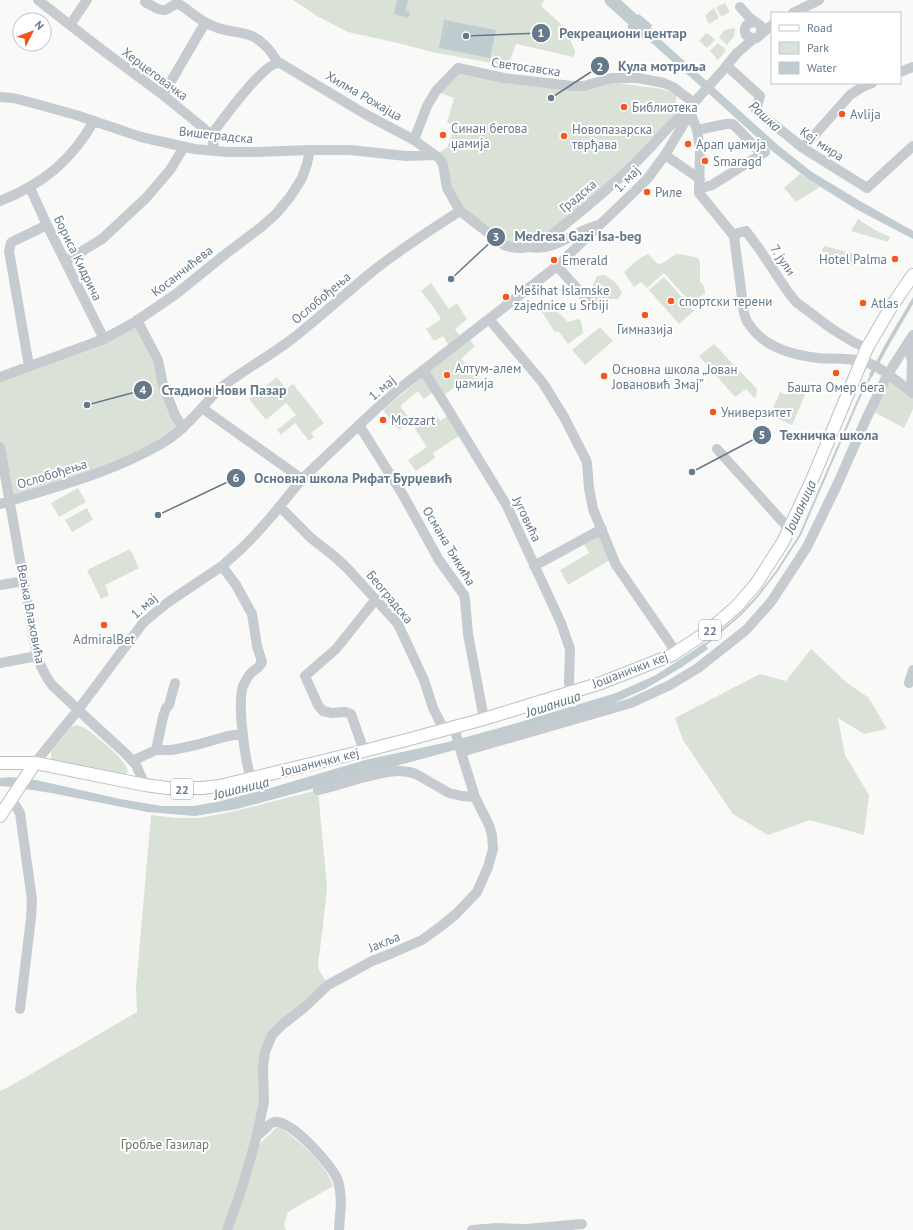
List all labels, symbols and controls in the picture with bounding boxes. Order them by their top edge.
north arrow [12,12,52,52]
legend [771,12,901,84]
text: N [32,18,47,33]
callout: Рекреациони центар [531,20,695,46]
text: Road [807,20,832,35]
text: Рекреациони центар [559,24,687,42]
text: 1 [538,25,544,40]
text: Park [807,40,829,55]
street label: Херцеговачка [119,44,191,104]
callout: Кула мотриља [590,53,713,79]
street label: Светосавска [490,54,562,80]
text: Кула мотриља [618,57,706,75]
text: 2 [597,59,603,74]
text: Water [807,60,837,75]
street label: Хилма Рожајца [323,67,405,125]
water label: Рашка [745,97,785,135]
place label: Библиотека [632,99,698,116]
marker: Библиотека [619,102,629,112]
place label: Avlija [850,106,881,123]
marker: Avlija [837,109,847,119]
place label: Синан бегова џамија [451,120,528,152]
place label: Новопазарска тврђава [572,121,652,153]
street label: Вишеградска [178,123,254,147]
street label: Кеј мира [797,123,847,165]
marker: Синан бегова џамија [438,130,448,140]
marker: Новопазарска тврђава [559,131,569,141]
place label: Арап џамија [696,136,766,153]
marker: Арап џамија [683,139,693,149]
place label: Smaragd [713,153,762,170]
marker: Smaragd [700,156,710,166]
street label: 1. мај [610,162,644,196]
street label: Градска [556,176,600,216]
place label: Риле [655,184,682,201]
marker: Риле [642,187,652,197]
street label: Бориса Кидрича [50,212,106,304]
callout: Medresa Gazi Isa-beg [486,224,650,250]
text: Medresa Gazi Isa-beg [514,227,642,245]
text: 3 [493,229,499,244]
street label: 7. јули [766,241,800,279]
street label: Косанчићева [148,242,216,300]
place label: Hotel Palma [819,251,887,268]
place label: Emerald [562,252,608,269]
marker: Hotel Palma [890,254,900,264]
marker: Emerald [549,255,559,265]
street label: Ослобођења [288,268,354,328]
place label: Mešihat Islamske zajednice u Srbiji [514,282,610,314]
marker: Mešihat Islamske zajednice u Srbiji [501,292,511,302]
place label: спортски терени [679,293,772,310]
place label: Atlas [871,295,899,312]
marker: спортски терени [666,296,676,306]
marker: Atlas [858,298,868,308]
marker: Гимназија [640,310,650,320]
place label: Гимназија [617,321,673,338]
place label: Алтум-алем џамија [455,360,521,392]
place label: Основна школа „Јован Јовановић Змај” [611,361,737,393]
marker: Башта Омер бега [831,368,841,378]
marker: Алтум-алем џамија [442,370,452,380]
marker: Основна школа „Јован Јовановић Змај” [599,371,609,381]
street label: 1. мај [365,372,399,404]
callout: Стадион Нови Пазар [133,377,295,403]
place label: Башта Омер бега [787,379,885,396]
text: Стадион Нови Пазар [161,381,287,399]
text: 4 [140,382,147,397]
place label: Универзитет [721,404,792,421]
marker: Универзитет [708,407,718,417]
place label: Mozzart [391,412,436,429]
marker: Mozzart [378,415,388,425]
callout: Техничка школа [752,422,887,448]
text: Техничка школа [780,426,879,444]
text: 5 [759,427,765,442]
street label: Ослобођења [15,455,89,493]
callout: Основна школа Рифат Бурџевић [226,465,460,491]
text: Основна школа Рифат Бурџевић [254,469,452,487]
text: 6 [233,470,240,485]
water label: Јошаница [779,477,820,537]
street label: Југовића [508,493,545,545]
street label: Османа Ђикића [419,503,479,589]
street label: Вељка Влаховића [13,563,49,665]
street label: Београдска [363,567,417,627]
street label: 1. мај [127,589,161,623]
marker: AdmiralBet [99,620,109,630]
road number: 22 [699,620,721,640]
place label: AdmiralBet [73,631,136,648]
street label: Јошанички кеј [589,648,670,693]
water label: Јошаница [522,687,583,722]
street label: Јошанички кеј [278,744,361,780]
water label: Јошаница [210,772,271,804]
road number: 22 [171,779,193,799]
street label: Јакља [365,928,402,957]
park label: Гробље Газилар [121,1136,209,1153]

